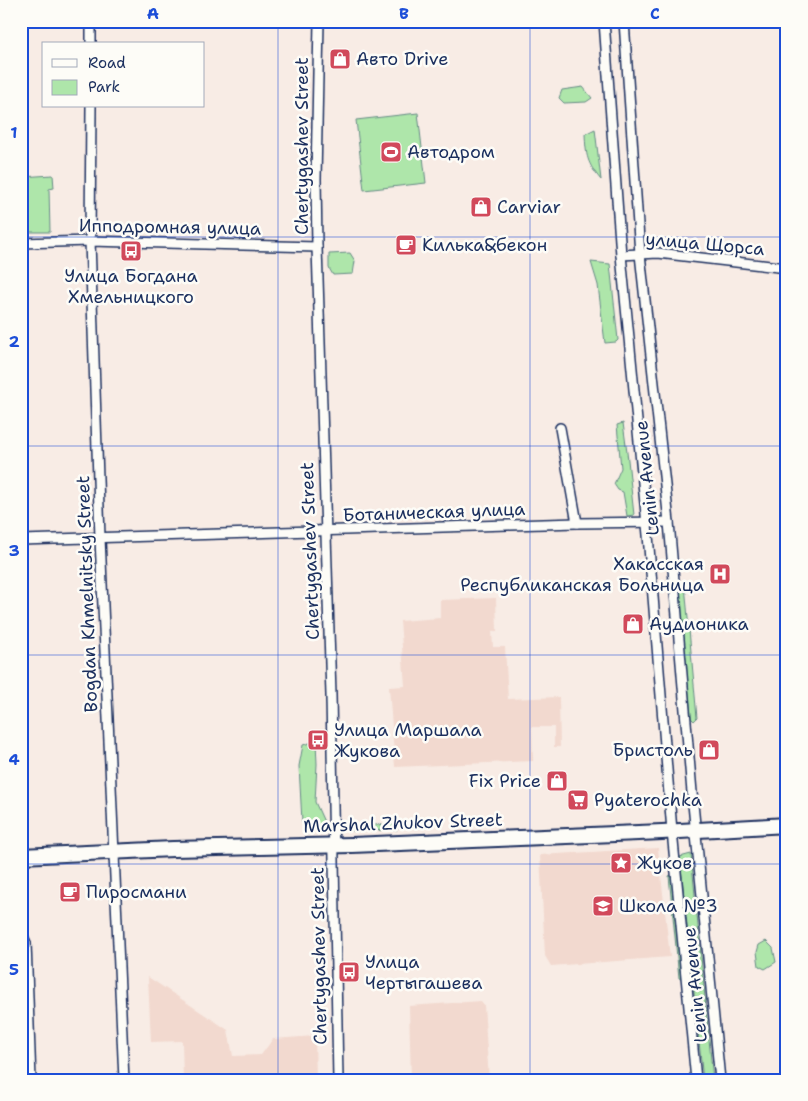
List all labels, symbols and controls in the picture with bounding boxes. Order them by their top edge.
text: A [147,3,159,24]
text: B [399,3,409,24]
text: C [650,3,660,24]
legend [42,42,205,108]
shop icon: Авто Drive [328,47,352,71]
place label: Авто Drive [356,47,448,71]
text: Road [88,53,126,73]
street label: Chertygashev Street [290,57,314,235]
text: Park [88,77,120,97]
text: 1 [10,122,18,143]
sports icon: Автодром [379,140,403,164]
place label: Автодром [407,140,495,164]
shop icon: Carviar [469,195,493,219]
place label: Carviar [497,195,561,219]
street label: Ипподромная улица [79,213,261,241]
street label: улица Щорса [644,227,766,261]
cafe icon: Килька&бекон [394,233,418,257]
place label: Килька&бекон [422,233,547,257]
bus stop icon: Улица Богдана Хмельницкого [119,239,143,263]
place label: Улица Богдана Хмельницкого [64,264,198,309]
text: 2 [8,331,20,352]
street label: Lenin Avenue [629,419,665,537]
street label: Chertygashev Street [295,462,325,640]
street label: Bogdan Khmelnitsky Street [71,475,103,713]
street label: Ботаническая улица [342,497,526,527]
text: 3 [8,540,20,561]
place label: Хакасская Республиканская Больница [460,552,704,597]
hospital icon: Хакасская Республиканская Больница [708,562,732,586]
shop icon: Аудионика [621,612,645,636]
place label: Аудионика [649,612,749,636]
place label: Улица Маршала Жукова [334,718,482,763]
bus stop icon: Улица Маршала Жукова [306,728,330,752]
place label: Бристоль [613,738,693,762]
shop icon: Бристоль [697,738,721,762]
text: 4 [8,749,20,770]
place label: Fix Price [469,769,541,793]
shop icon: Fix Price [545,769,569,793]
supermarket icon: Pyaterochka [566,788,590,812]
place label: Pyaterochka [594,788,702,812]
street label: Marshal Zhukov Street [303,808,503,838]
place icon: Жуков [609,851,633,875]
place label: Жуков [637,851,692,875]
street label: Chertygashev Street [305,867,333,1045]
cafe icon: Пиросмани [58,880,82,904]
place label: Пиросмани [86,880,187,904]
school or university icon: Школа №3 [591,894,615,918]
place label: Школа №3 [619,894,718,918]
street label: Lenin Avenue [677,926,713,1044]
place label: Улица Чертыгашева [365,950,482,995]
text: 5 [9,959,19,980]
bus stop icon: Улица Чертыгашева [337,960,361,984]

